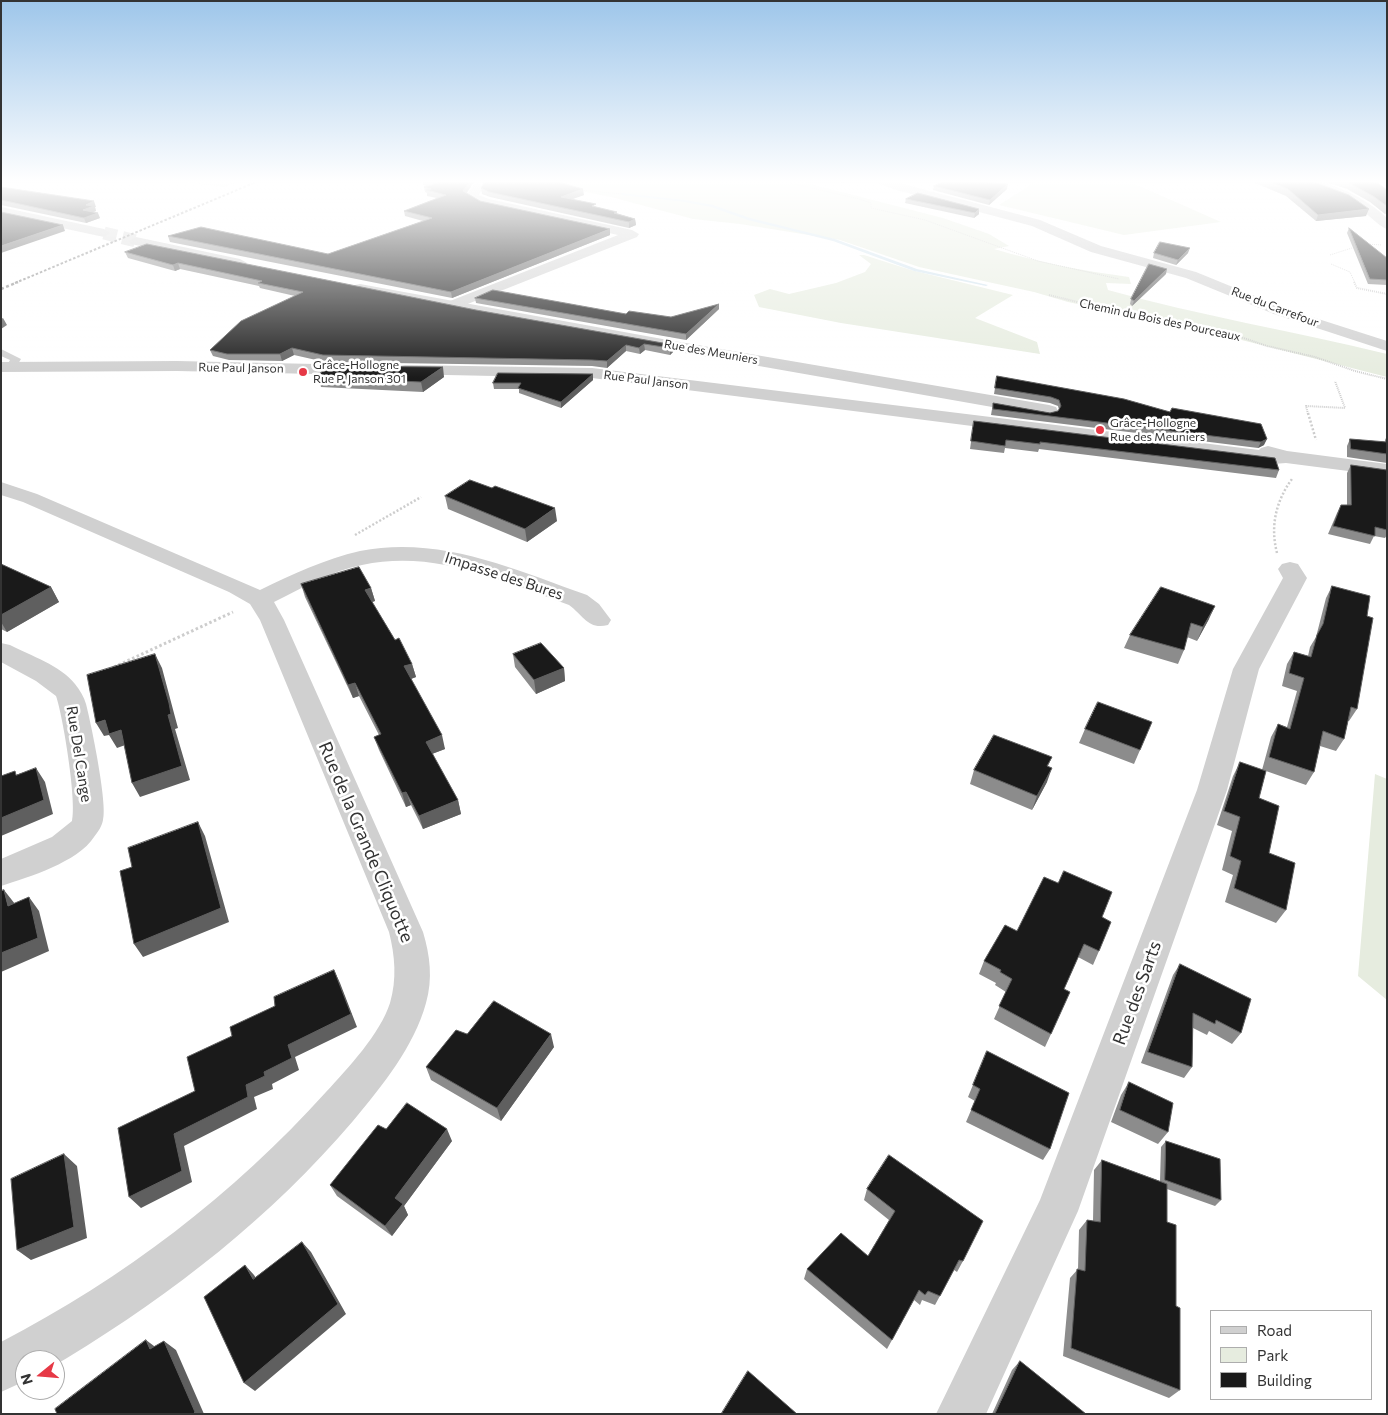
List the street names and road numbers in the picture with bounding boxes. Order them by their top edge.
street label: Rue du Carrefour [1229,284,1321,330]
street label: Chemin du Bois des Pourceaux [1078,296,1242,344]
street label: Rue des Meuniers [663,337,759,367]
street label: Rue Paul Janson [198,360,284,376]
street label: Rue Paul Janson [603,368,689,392]
street label: Impasse des Bures [443,548,565,604]
street label: Rue Del Cange [62,705,96,803]
street label: Rue de la Grande Cliquotte [314,738,418,946]
street label: Rue des Sarts [1108,938,1166,1048]

